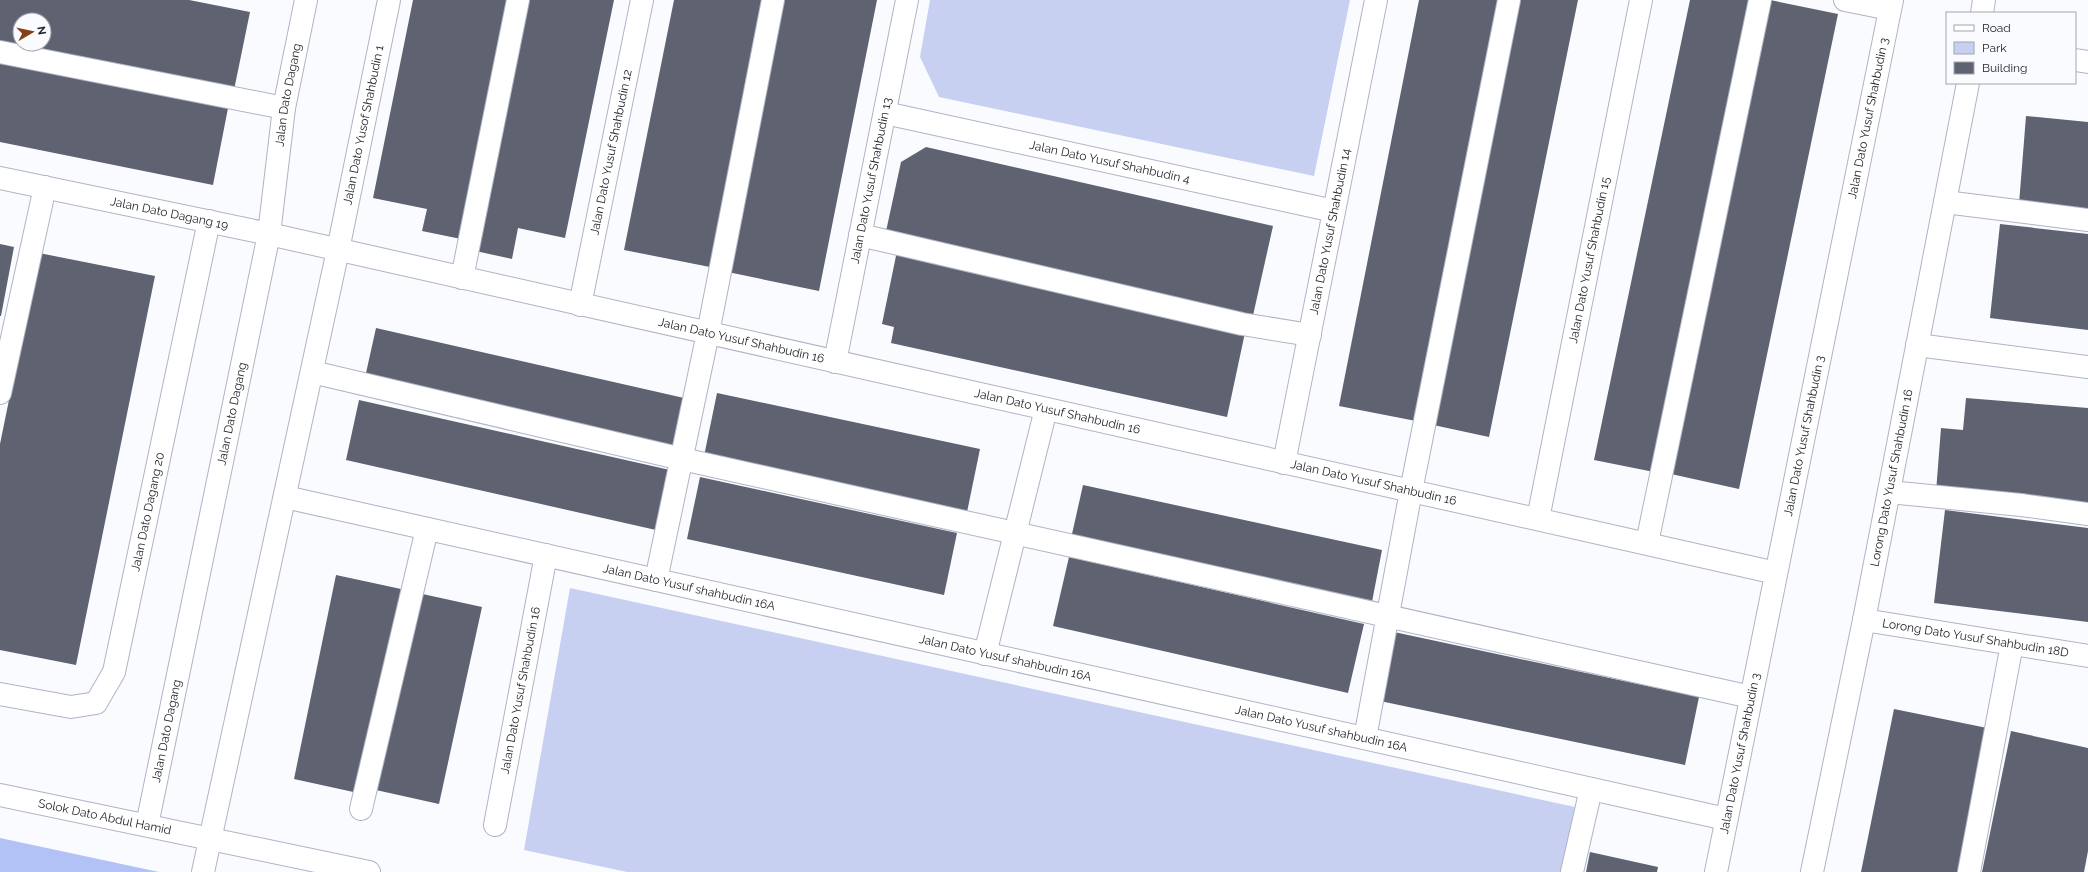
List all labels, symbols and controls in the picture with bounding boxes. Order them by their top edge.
north arrow [12,12,52,52]
legend [1946,12,2076,84]
text: Road [1982,21,2011,35]
text: N [34,25,48,36]
street label: Jalan Dato Yusuf Shahbudin 3 [1845,37,1891,200]
text: Park [1982,41,2007,55]
street label: Jalan Dato Dagang [272,42,304,147]
street label: Jalan Dato Yusof Shahbudin 1 [340,44,387,206]
text: Building [1982,61,2028,75]
street label: Jalan Dato Yusuf Shahbudin 12 [587,68,635,236]
street label: Jalan Dato Yusuf Shahbudin 13 [848,96,894,265]
street label: Jalan Dato Yusuf Shahbudin 4 [1028,138,1192,186]
street label: Jalan Dato Yusuf Shahbudin 14 [1307,147,1353,316]
street label: Jalan Dato Yusuf Shahbudin 15 [1566,175,1613,344]
street label: Jalan Dato Dagang 19 [109,194,230,232]
street label: Jalan Dato Yusuf Shahbudin 16 [657,315,826,366]
street label: Jalan Dato Yusuf Shahbudin 3 [1781,354,1827,517]
street label: Jalan Dato Dagang [214,361,249,466]
street label: Jalan Dato Yusuf Shahbudin 16 [973,386,1142,437]
street label: Lorong Dato Yusuf Shahbudin 16 [1867,388,1916,568]
street label: Jalan Dato Dagang 20 [128,451,167,573]
street label: Jalan Dato Yusuf Shahbudin 16 [1289,457,1458,508]
street label: Jalan Dato Yusuf shahbudin 16A [602,561,777,613]
street label: Jalan Dato Yusuf Shahbudin 16 [498,606,543,775]
street label: Lorong Dato Yusuf Shahbudin 18D [1881,616,2070,660]
street label: Jalan Dato Yusuf shahbudin 16A [918,632,1093,684]
street label: Jalan Dato Yusuf Shahbudin 3 [1717,672,1763,835]
street label: Jalan Dato Dagang [149,678,184,784]
street label: Jalan Dato Yusuf shahbudin 16A [1234,703,1409,755]
street label: Solok Dato Abdul Hamid [37,796,173,838]

